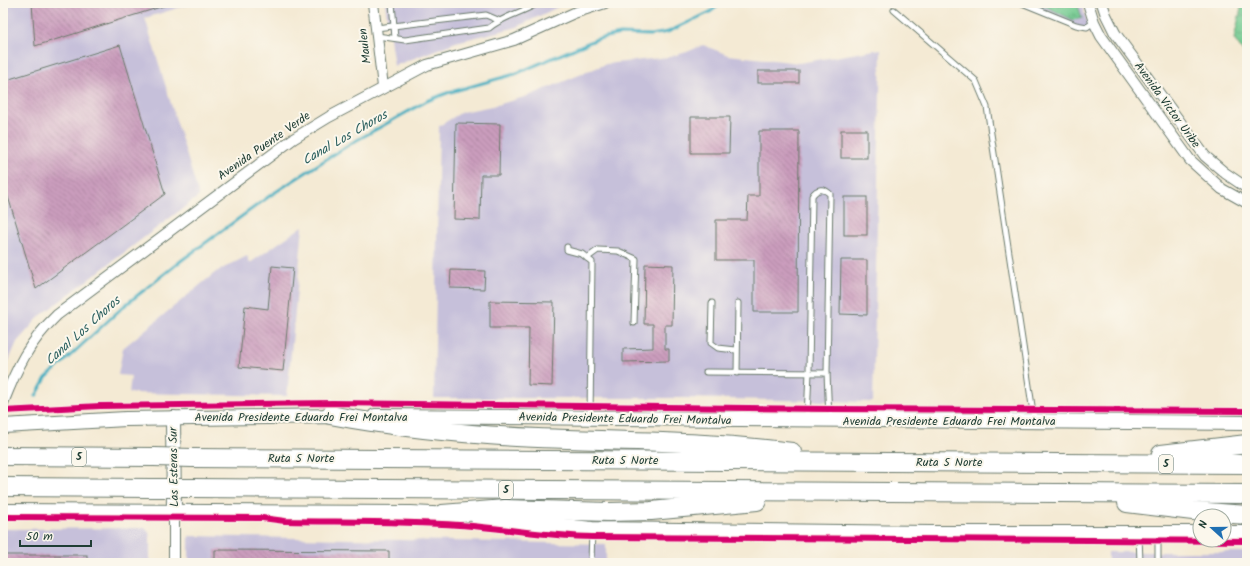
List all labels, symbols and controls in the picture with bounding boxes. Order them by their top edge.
street label: Maulen [353,27,377,65]
street label: Avenida Victor Uribe [1129,58,1205,153]
water label: Canal Los Choros [298,104,393,171]
street label: Avenida Puente Verde [214,106,315,185]
water label: Canal Los Choros [41,290,127,371]
street label: Avenida Presidente Eduardo Frei Montalva [194,408,408,427]
street label: Avenida Presidente Eduardo Frei Montalva [518,408,732,430]
street label: Avenida Presidente Eduardo Frei Montalva [842,412,1056,431]
street label: Las Esteras Sur [164,426,184,507]
road number: 5 [72,448,86,466]
street label: Ruta 5 Norte [268,449,335,468]
street label: Ruta 5 Norte [592,451,659,470]
street label: Ruta 5 Norte [916,453,983,472]
road number: 5 [1159,455,1173,473]
road number: 5 [499,481,513,499]
north arrow [1192,508,1232,548]
text: N [1194,518,1213,531]
scale bar [20,522,91,548]
text: 50 m [26,527,53,546]

